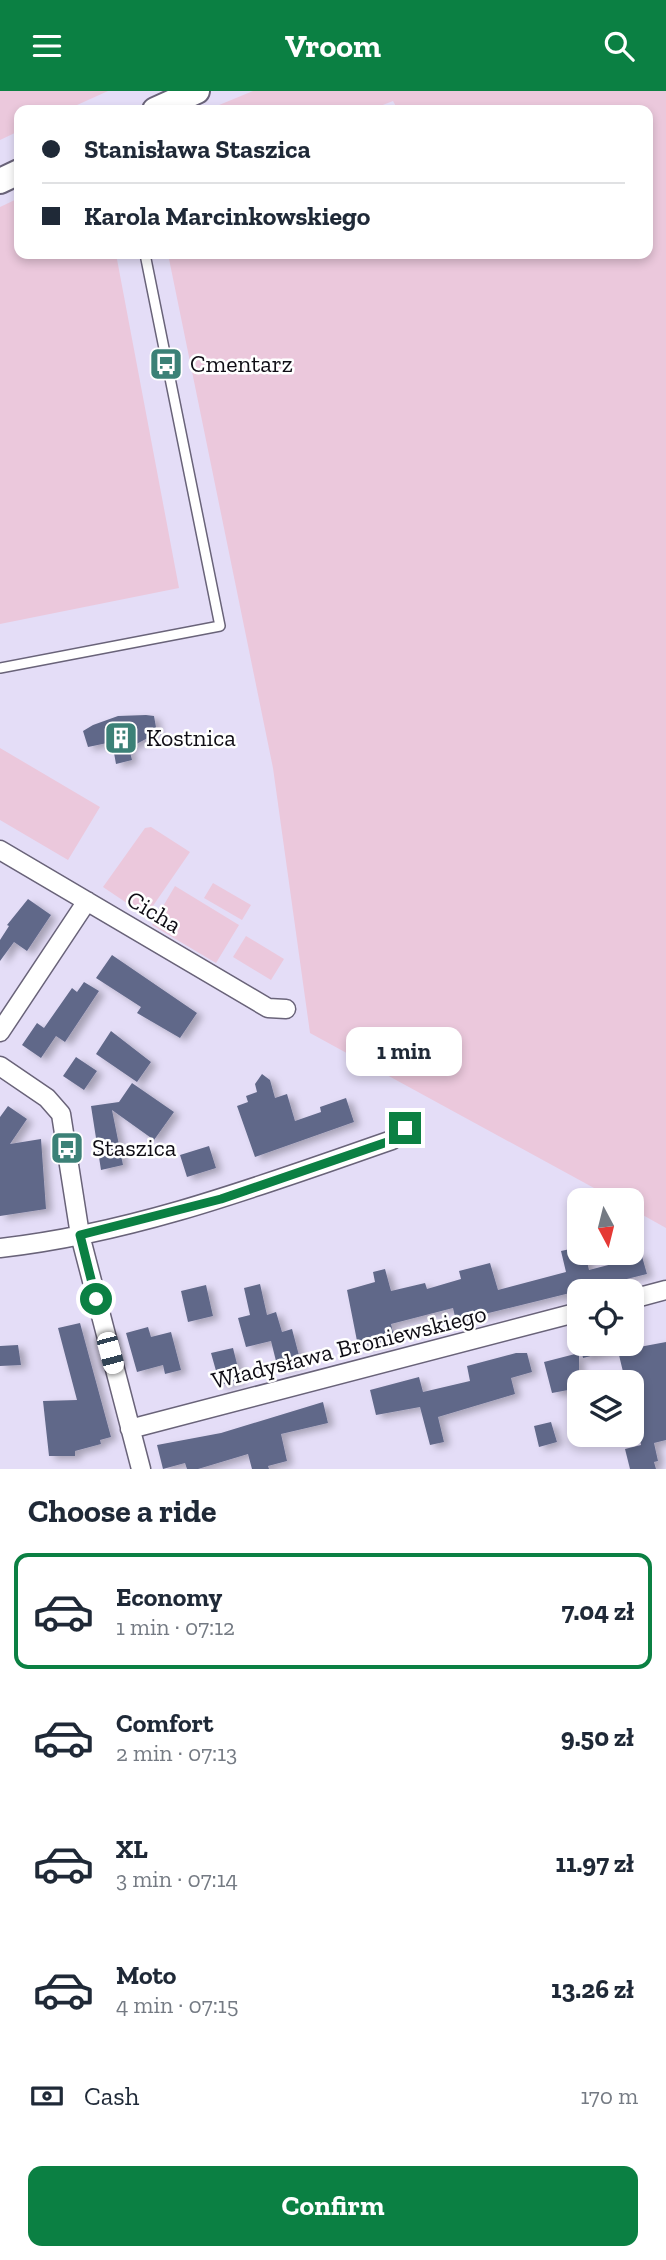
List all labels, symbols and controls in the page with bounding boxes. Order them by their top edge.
icon: menu [28,27,66,65]
text: Vroom [285,27,381,65]
icon: search [600,27,638,65]
text: Stanisława Staszica [84,133,311,165]
text: Karola Marcinkowskiego [84,200,370,232]
bus stop icon: Cmentarz [147,345,185,383]
place label: Cmentarz [190,349,293,378]
building icon: Kostnica [102,719,140,757]
place label: Kostnica [146,723,236,752]
street label: Cicha [122,884,187,939]
callout: 1 min [347,1027,463,1075]
text: 1 min [377,1037,431,1065]
route end [389,1112,421,1144]
bus stop icon: Staszica [48,1129,86,1167]
place label: Staszica [92,1133,177,1162]
north arrow [567,1188,644,1265]
map controls [567,1188,644,1447]
button: locate [567,1279,644,1356]
route start [80,1283,112,1315]
street label: Władysława Broniewskiego [209,1298,489,1395]
car [95,1330,126,1376]
button: layers [567,1370,644,1447]
text: Choose a ride [28,1492,216,1530]
icon: car [32,1580,95,1643]
text: Economy [116,1581,222,1613]
text: 7.04 zł [561,1595,634,1627]
text: 1 min · 07:12 [116,1613,235,1641]
icon: car [32,1706,95,1769]
text: Comfort [116,1707,213,1739]
text: 9.50 zł [561,1721,634,1753]
text: 2 min · 07:13 [116,1739,237,1767]
icon: car [32,1832,95,1895]
text: XL [116,1833,148,1865]
text: 11.97 zł [555,1847,634,1879]
text: 3 min · 07:14 [116,1865,238,1893]
icon: car [32,1958,95,2021]
text: Moto [116,1959,176,1991]
text: 13.26 zł [551,1973,634,2005]
text: 4 min · 07:15 [116,1991,238,2019]
icon: cash [28,2077,66,2115]
text: Cash [84,2080,139,2112]
text: 170 m [580,2082,638,2110]
button: Confirm [28,2166,638,2246]

